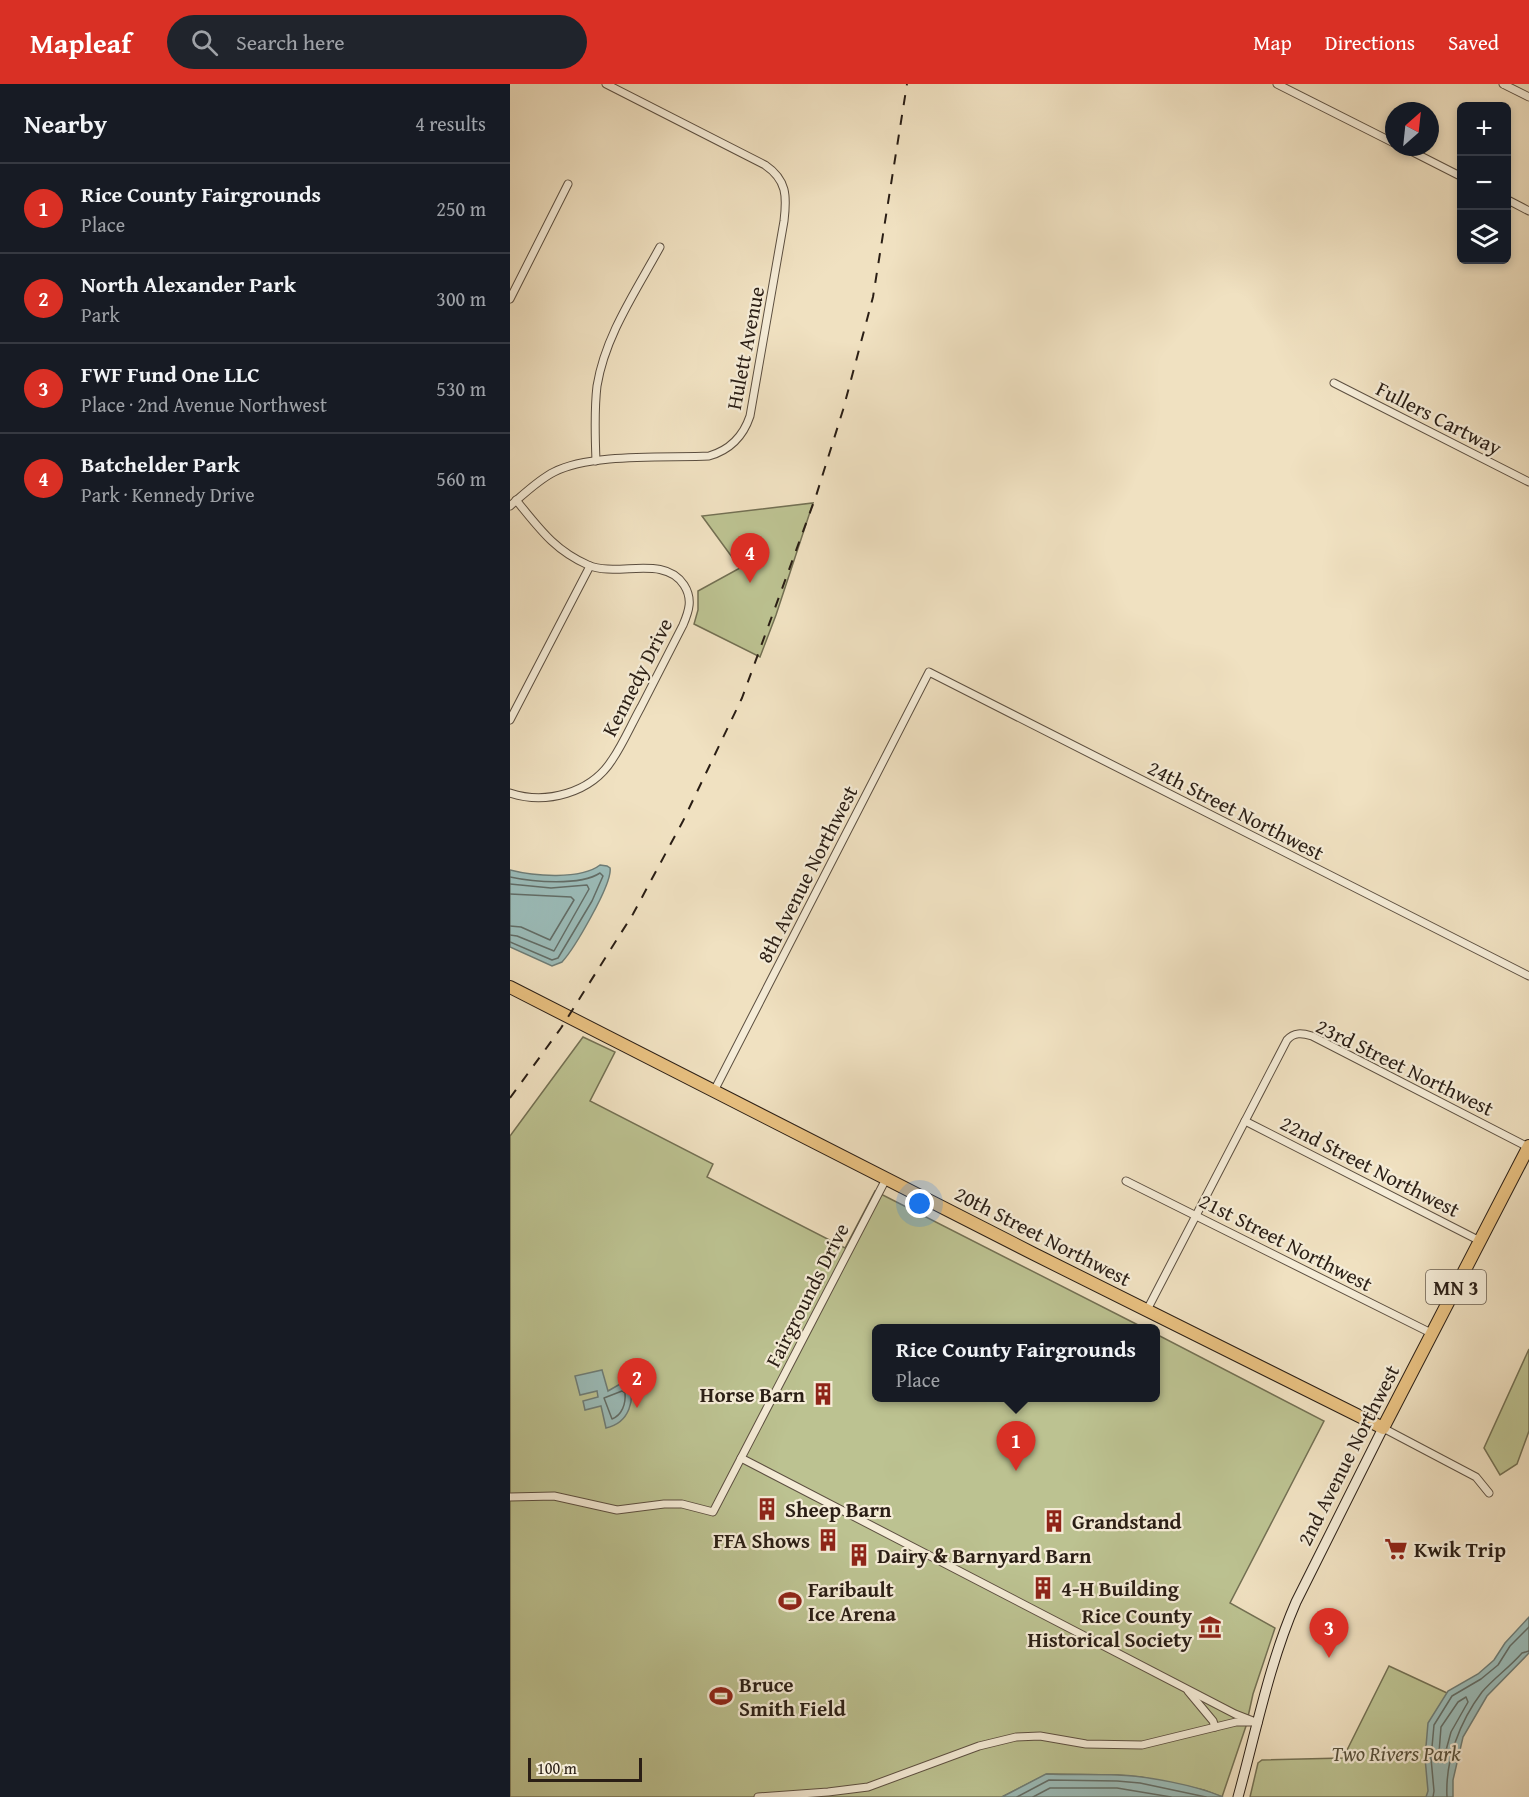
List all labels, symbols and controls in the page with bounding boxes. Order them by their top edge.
search box [167,15,587,69]
text: Mapleaf [30,22,131,63]
icon: search [188,26,221,59]
text: Search here [236,26,345,58]
text: Map [1253,27,1292,58]
text: Directions [1325,27,1415,58]
text: Saved [1448,27,1499,58]
north arrow [1385,102,1439,156]
map controls [1457,102,1511,264]
button: + [1457,102,1511,156]
text: Nearby [24,104,107,143]
text: 4 results [415,109,486,138]
button: − [1457,156,1511,210]
text: Rice County Fairgrounds [81,178,321,210]
text: 1 [38,194,49,223]
text: 250 m [436,194,486,223]
text: Place [81,210,125,239]
button: layers [1457,210,1511,264]
text: North Alexander Park [81,268,296,300]
text: 2 [38,284,49,313]
text: 300 m [436,284,486,313]
street label: Hulett Avenue [718,284,772,412]
text: Park [81,300,120,329]
text: FWF Fund One LLC [81,358,260,390]
street label: Fullers Cartway [1371,373,1508,463]
text: 3 [38,374,49,403]
text: 530 m [436,374,486,403]
text: Place · 2nd Avenue Northwest [81,390,327,419]
text: Batchelder Park [81,448,240,480]
text: 4 [38,464,49,493]
text: 560 m [436,464,486,493]
text: Park · Kennedy Drive [81,480,255,509]
pin: 4 [730,534,770,583]
street label: Kennedy Drive [594,612,680,742]
street label: 24th Street Northwest [1142,752,1330,868]
street label: 8th Avenue Northwest [749,779,865,968]
street label: 23rd Street Northwest [1311,1010,1500,1124]
street label: 22nd Street Northwest [1275,1107,1466,1225]
street label: 20th Street Northwest [949,1178,1137,1294]
street label: 21st Street Northwest [1194,1185,1379,1299]
your location [905,1189,934,1218]
street label: Fairgrounds Drive [757,1218,857,1372]
road number: MN 3 [1426,1270,1486,1304]
popup [872,1324,1160,1402]
text: Rice County Fairgrounds [896,1333,1136,1365]
pin: 2 [618,1358,656,1408]
street label: 2nd Avenue Northwest [1289,1359,1407,1551]
text: Place [896,1365,940,1394]
place label: Horse Barn [700,1379,806,1410]
building icon: Horse Barn [810,1381,836,1407]
pin: 1 [996,1422,1036,1471]
place label: Sheep Barn [785,1494,892,1525]
building icon: Sheep Barn [754,1496,780,1522]
place label: Grandstand [1072,1506,1182,1537]
building icon: Grandstand [1041,1508,1067,1534]
place label: FFA Shows [713,1525,810,1556]
building icon: FFA Shows [815,1527,841,1553]
place label: Kwik Trip [1414,1534,1506,1565]
supermarket icon: Kwik Trip [1383,1536,1409,1562]
place label: Dairy & Barnyard Barn [877,1540,1092,1571]
building icon: Dairy & Barnyard Barn [846,1542,872,1568]
place label: 4-H Building [1061,1573,1180,1604]
place label: Faribault Ice Arena [808,1574,896,1629]
building icon: 4-H Building [1030,1575,1056,1601]
sports icon: Faribault Ice Arena [777,1588,803,1614]
place label: Rice County Historical Society [1028,1600,1192,1655]
pin: 3 [1310,1608,1348,1658]
museum icon: Rice County Historical Society [1197,1614,1223,1640]
place label: Bruce Smith Field [739,1669,846,1724]
sports icon: Bruce Smith Field [708,1683,734,1709]
park label: Two Rivers Park [1331,1738,1461,1769]
scale bar [528,1755,642,1782]
text: 100 m [537,1756,577,1780]

